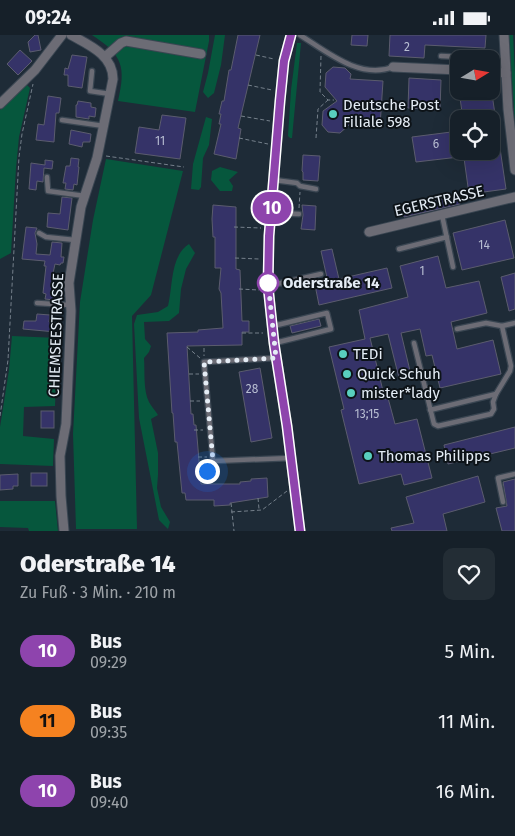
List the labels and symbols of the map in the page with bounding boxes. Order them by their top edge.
house number: 2 [404,40,410,54]
north arrow [450,50,500,100]
place label: Deutsche Post Filiale 598 [343,96,440,131]
marker: Deutsche Post Filiale 598 [327,108,339,120]
house number: 11 [155,134,165,148]
house number: 6 [433,137,439,151]
street label: EGERSTRASSE [392,182,486,220]
line badge: 10 [250,192,294,224]
house number: 14 [478,238,490,252]
house number: 1 [419,264,425,278]
marker: Oderstraße 14 [257,272,279,294]
street label: CHIEMSEESTRASSE [45,273,67,397]
place label: Oderstraße 14 [283,274,380,292]
place label: TEDi [353,345,383,363]
marker: TEDi [337,348,349,360]
place label: Quick Schuh [357,365,441,383]
marker: Quick Schuh [341,368,353,380]
house number: 28 [246,382,259,396]
place label: mister*lady [361,384,441,402]
marker: mister*lady [345,387,357,399]
house number: 13;15 [355,407,379,421]
place label: Thomas Philipps [378,447,490,465]
marker: Thomas Philipps [362,450,374,462]
your location [195,459,220,484]

